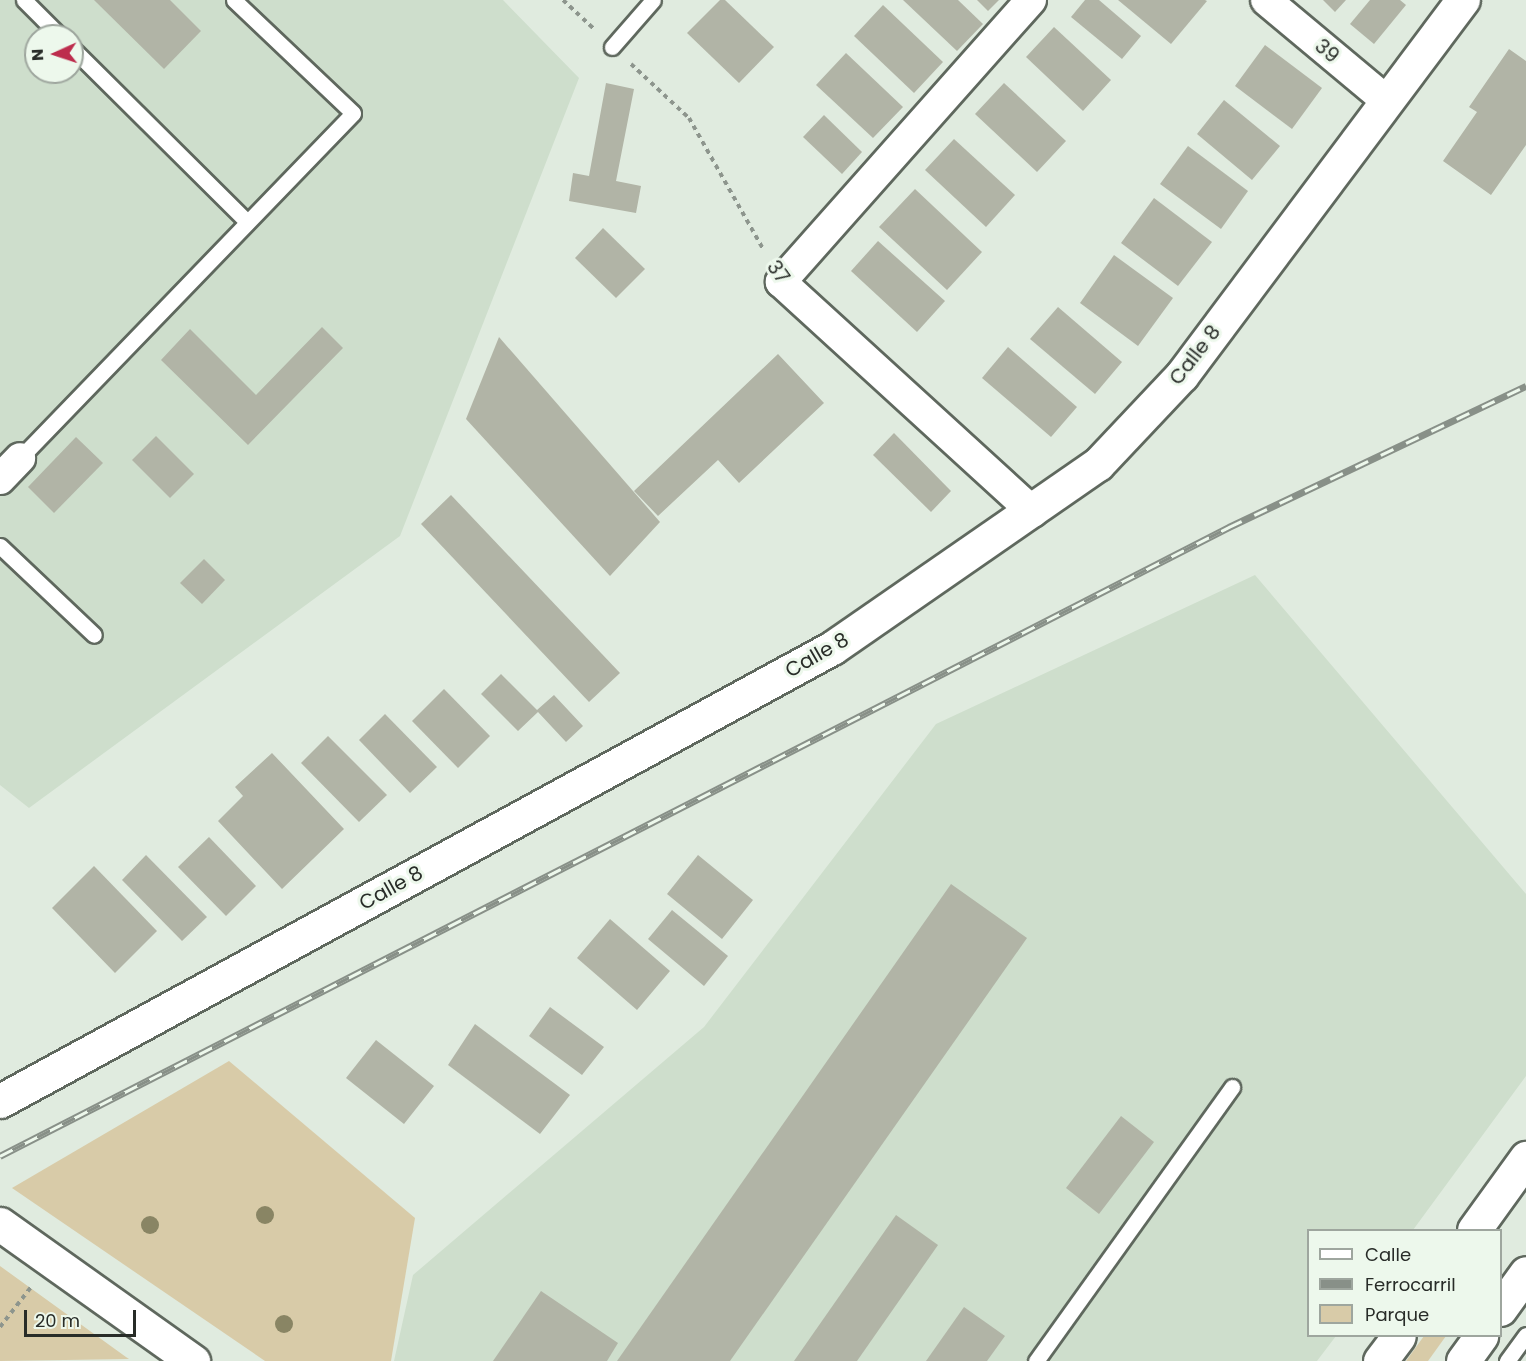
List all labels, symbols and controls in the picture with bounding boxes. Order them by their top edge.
north arrow [24,24,84,84]
street label: 39 [1310,34,1344,68]
text: N [26,48,49,61]
street label: 37 [762,256,794,288]
street label: Calle 8 [1164,320,1226,390]
street label: Calle 8 [781,627,853,683]
street label: Calle 8 [355,861,427,915]
legend [1307,1229,1502,1337]
text: Calle [1365,1242,1411,1267]
text: Ferrocarril [1365,1272,1456,1297]
scale bar [27,1298,140,1336]
text: Parque [1365,1302,1429,1327]
text: 20 m [35,1308,80,1333]

